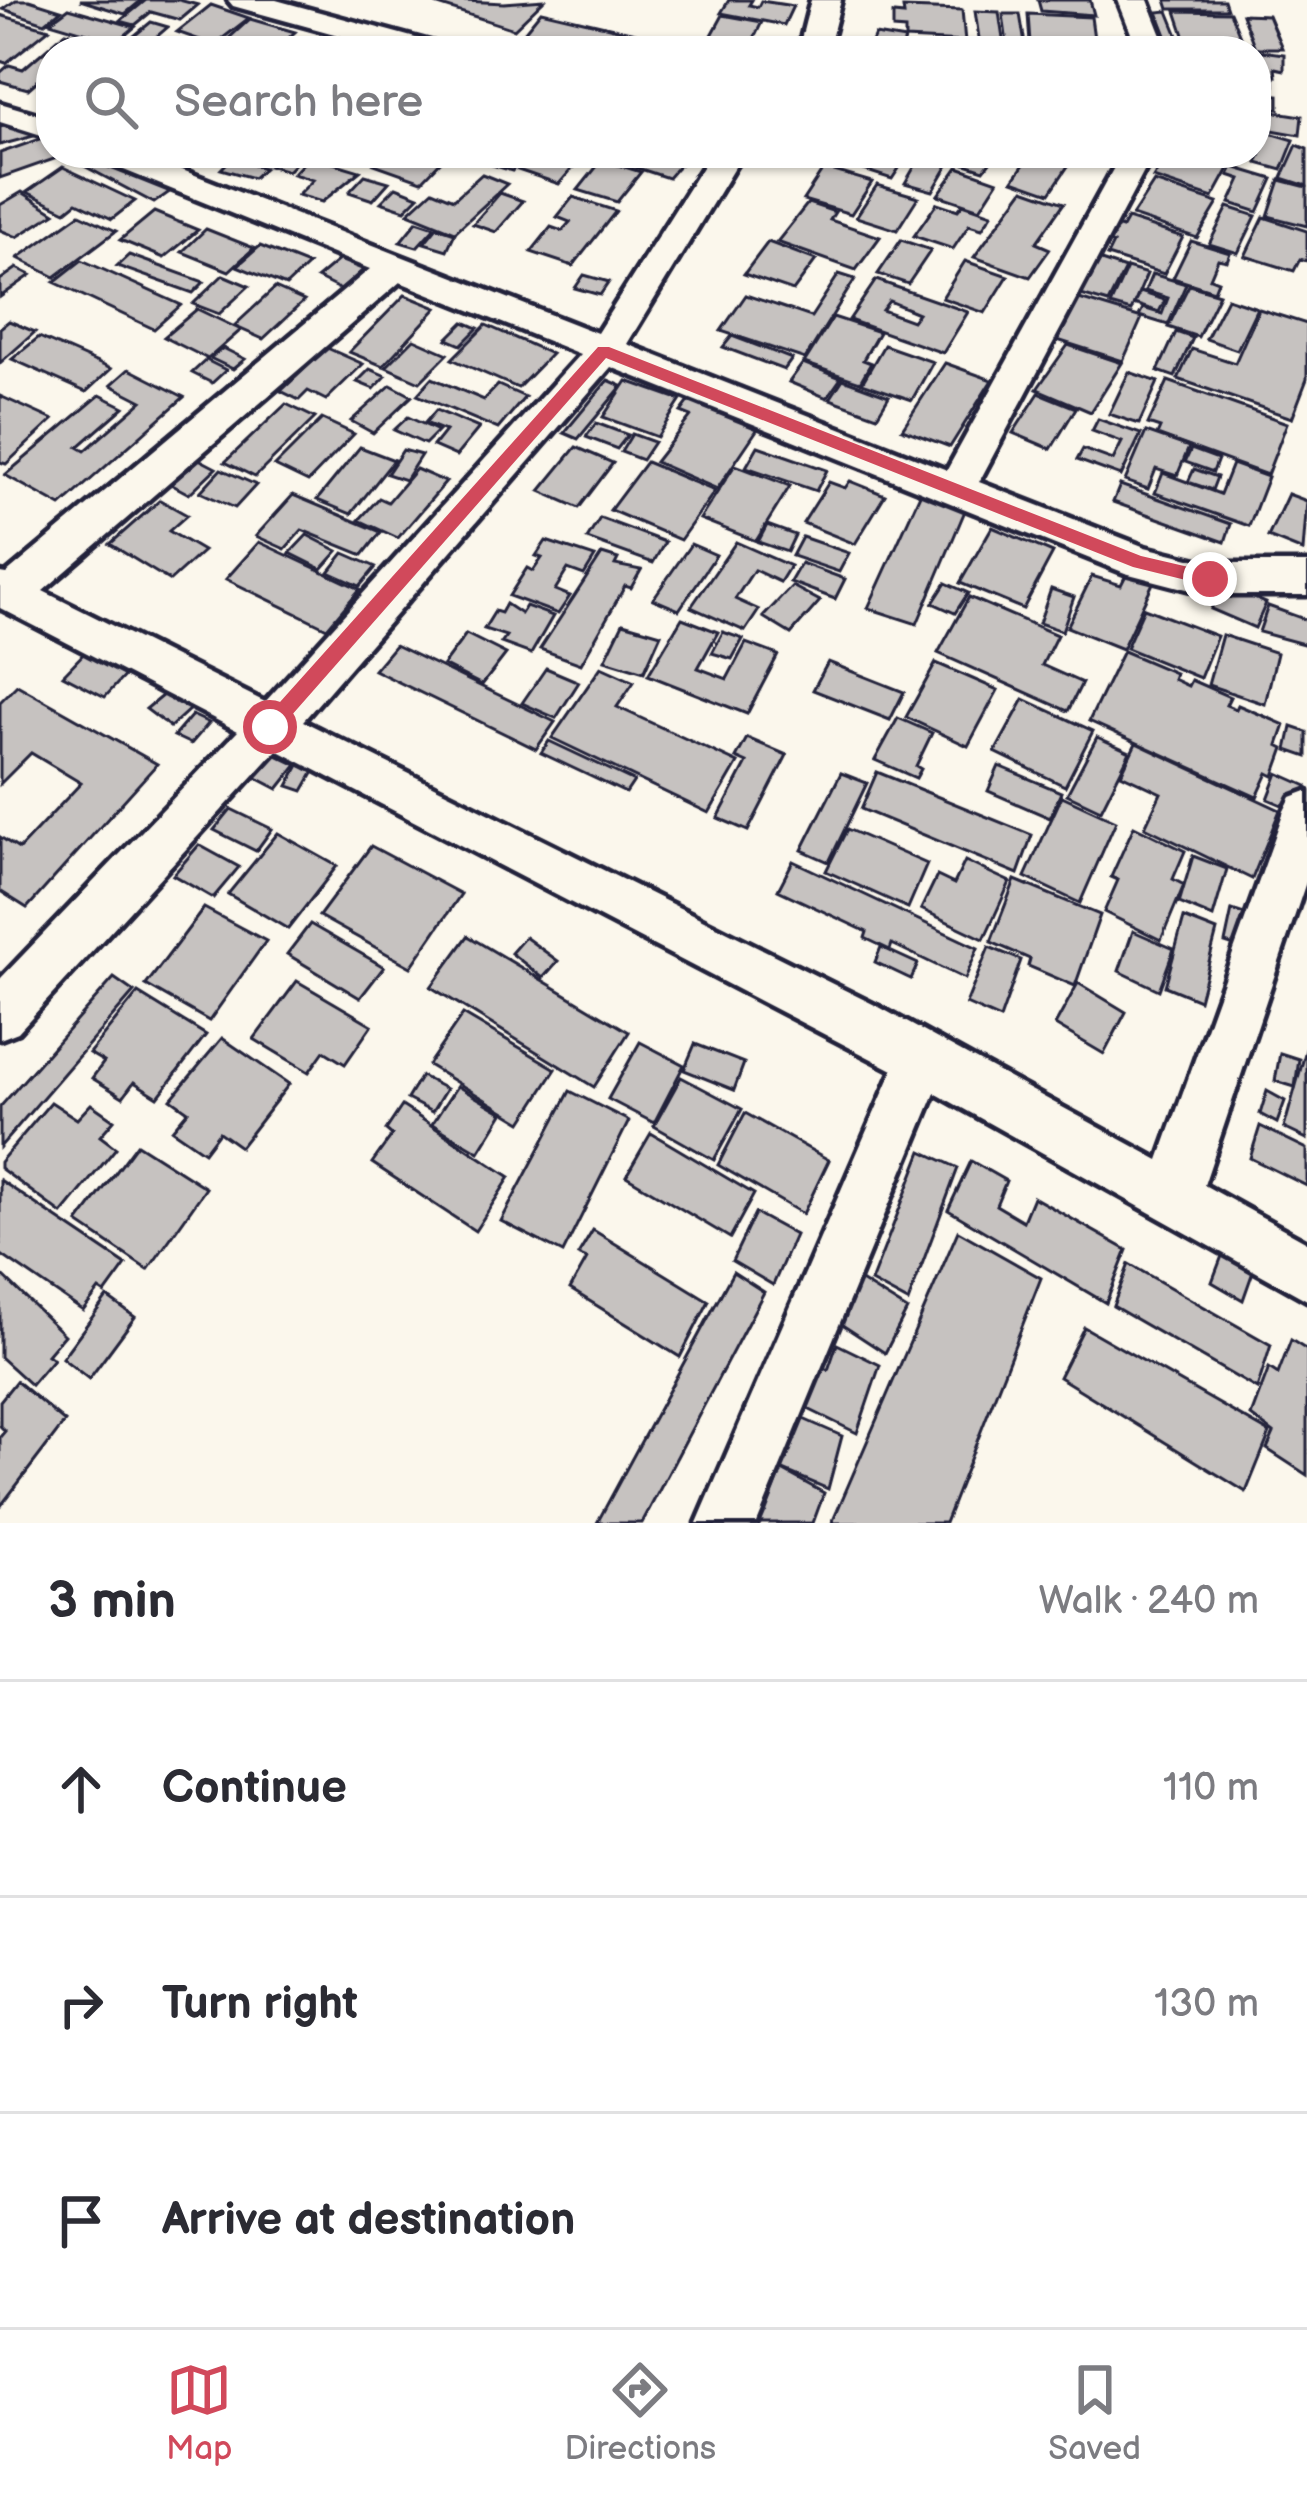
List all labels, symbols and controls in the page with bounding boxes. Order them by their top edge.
search box [36,36,1271,168]
icon: search [78,69,144,135]
text: Search here [174,75,423,130]
route end [1183,552,1237,606]
route start [243,700,297,754]
text: 3 min [48,1571,176,1632]
text: Walk · 240 m [1038,1578,1259,1625]
icon: ahead [48,1756,114,1822]
text: Continue [162,1761,347,1816]
text: 110 m [1163,1765,1259,1812]
icon: right [48,1972,114,2038]
text: Turn right [162,1977,358,2032]
text: 130 m [1154,1981,1259,2028]
icon: arrive [48,2188,114,2254]
text: Arrive at destination [162,2193,575,2248]
tab: Map [166,2357,232,2469]
tab: Directions [565,2357,716,2469]
tab: Saved [1048,2357,1141,2469]

